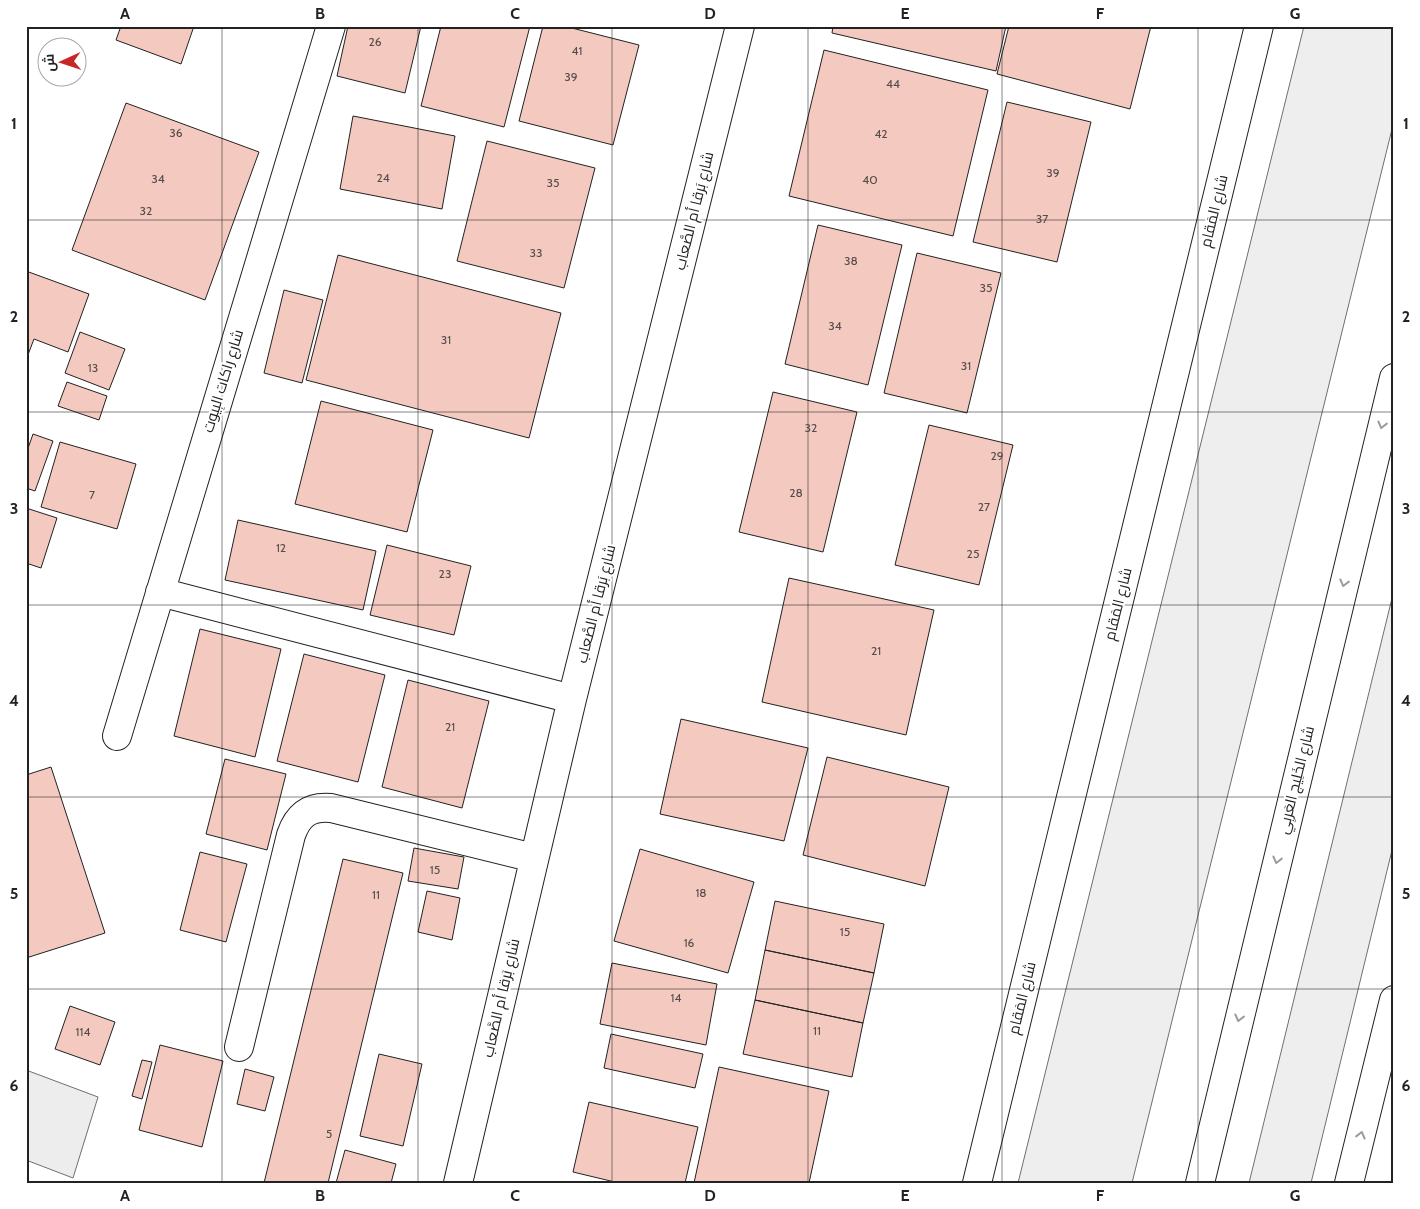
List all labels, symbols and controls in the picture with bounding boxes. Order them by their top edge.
text: A [120,4,130,23]
text: B [315,4,325,23]
text: C [510,4,520,23]
text: D [704,4,716,23]
text: E [900,4,910,23]
text: F [1096,4,1105,23]
text: G [1290,4,1300,23]
house number: 26 [368,34,382,49]
north arrow [38,38,88,88]
house number: 41 [572,43,582,58]
text: ش [40,53,58,72]
house number: 39 [564,69,578,84]
house number: 44 [886,76,900,91]
text: 1 [11,114,17,133]
text: 1 [1403,114,1409,133]
house number: 36 [169,125,183,140]
house number: 42 [874,126,888,141]
street label: شارع بَرقا أم الصَّعاب [670,150,719,273]
house number: 39 [1046,165,1060,180]
house number: 24 [376,170,390,185]
house number: 34 [151,171,165,186]
house number: 40 [862,172,878,187]
street label: شارع المَقام [1196,173,1234,250]
house number: 35 [547,175,559,190]
house number: 32 [140,203,152,218]
house number: 37 [1036,211,1048,226]
house number: 33 [530,245,542,260]
house number: 38 [844,253,858,268]
house number: 35 [980,280,992,295]
text: 2 [10,307,18,326]
text: 2 [1402,307,1410,326]
house number: 34 [828,318,842,333]
street label: شارع راكات البِيوت [199,327,249,435]
house number: 31 [441,332,451,347]
house number: 31 [961,358,971,373]
house number: 13 [88,360,98,375]
house number: 32 [805,420,817,435]
one-way arrow [1377,421,1388,430]
house number: 29 [990,448,1004,463]
house number: 28 [789,485,803,500]
house number: 7 [89,487,95,502]
text: 3 [10,499,18,518]
house number: 27 [978,499,990,514]
text: 3 [1402,499,1410,518]
house number: 12 [276,540,286,555]
street label: شارع بَرقا أم الصَّعاب [572,543,621,666]
house number: 25 [967,546,979,561]
house number: 23 [439,566,451,581]
street label: شارع المَقام [1100,566,1138,643]
one-way arrow [1339,579,1350,588]
house number: 21 [871,643,881,658]
text: 4 [9,691,19,710]
text: 4 [1401,691,1411,710]
house number: 21 [445,719,455,734]
street label: شارع الخَلِيج العَربِي [1274,724,1321,837]
one-way arrow [1272,856,1283,865]
house number: 15 [430,862,440,877]
text: 5 [10,884,18,903]
text: 5 [1402,884,1410,903]
house number: 18 [695,885,707,900]
house number: 11 [372,887,380,902]
house number: 15 [840,924,850,939]
house number: 16 [684,935,695,950]
street label: شارع بَرقا أم الصَّعاب [478,937,525,1060]
street label: شارع المَقام [1004,960,1042,1037]
house number: 14 [671,990,681,1005]
one-way arrow [1234,1014,1245,1023]
house number: 11 [813,1023,821,1038]
house number: 114 [76,1024,90,1039]
text: 6 [10,1076,19,1095]
text: 6 [1402,1076,1411,1095]
house number: 5 [326,1126,332,1141]
one-way arrow [1355,1131,1366,1140]
text: A [120,1186,130,1205]
text: B [315,1186,325,1205]
text: C [510,1186,520,1205]
text: D [704,1186,716,1205]
text: E [900,1186,910,1205]
text: F [1096,1186,1105,1205]
text: G [1290,1186,1300,1205]

